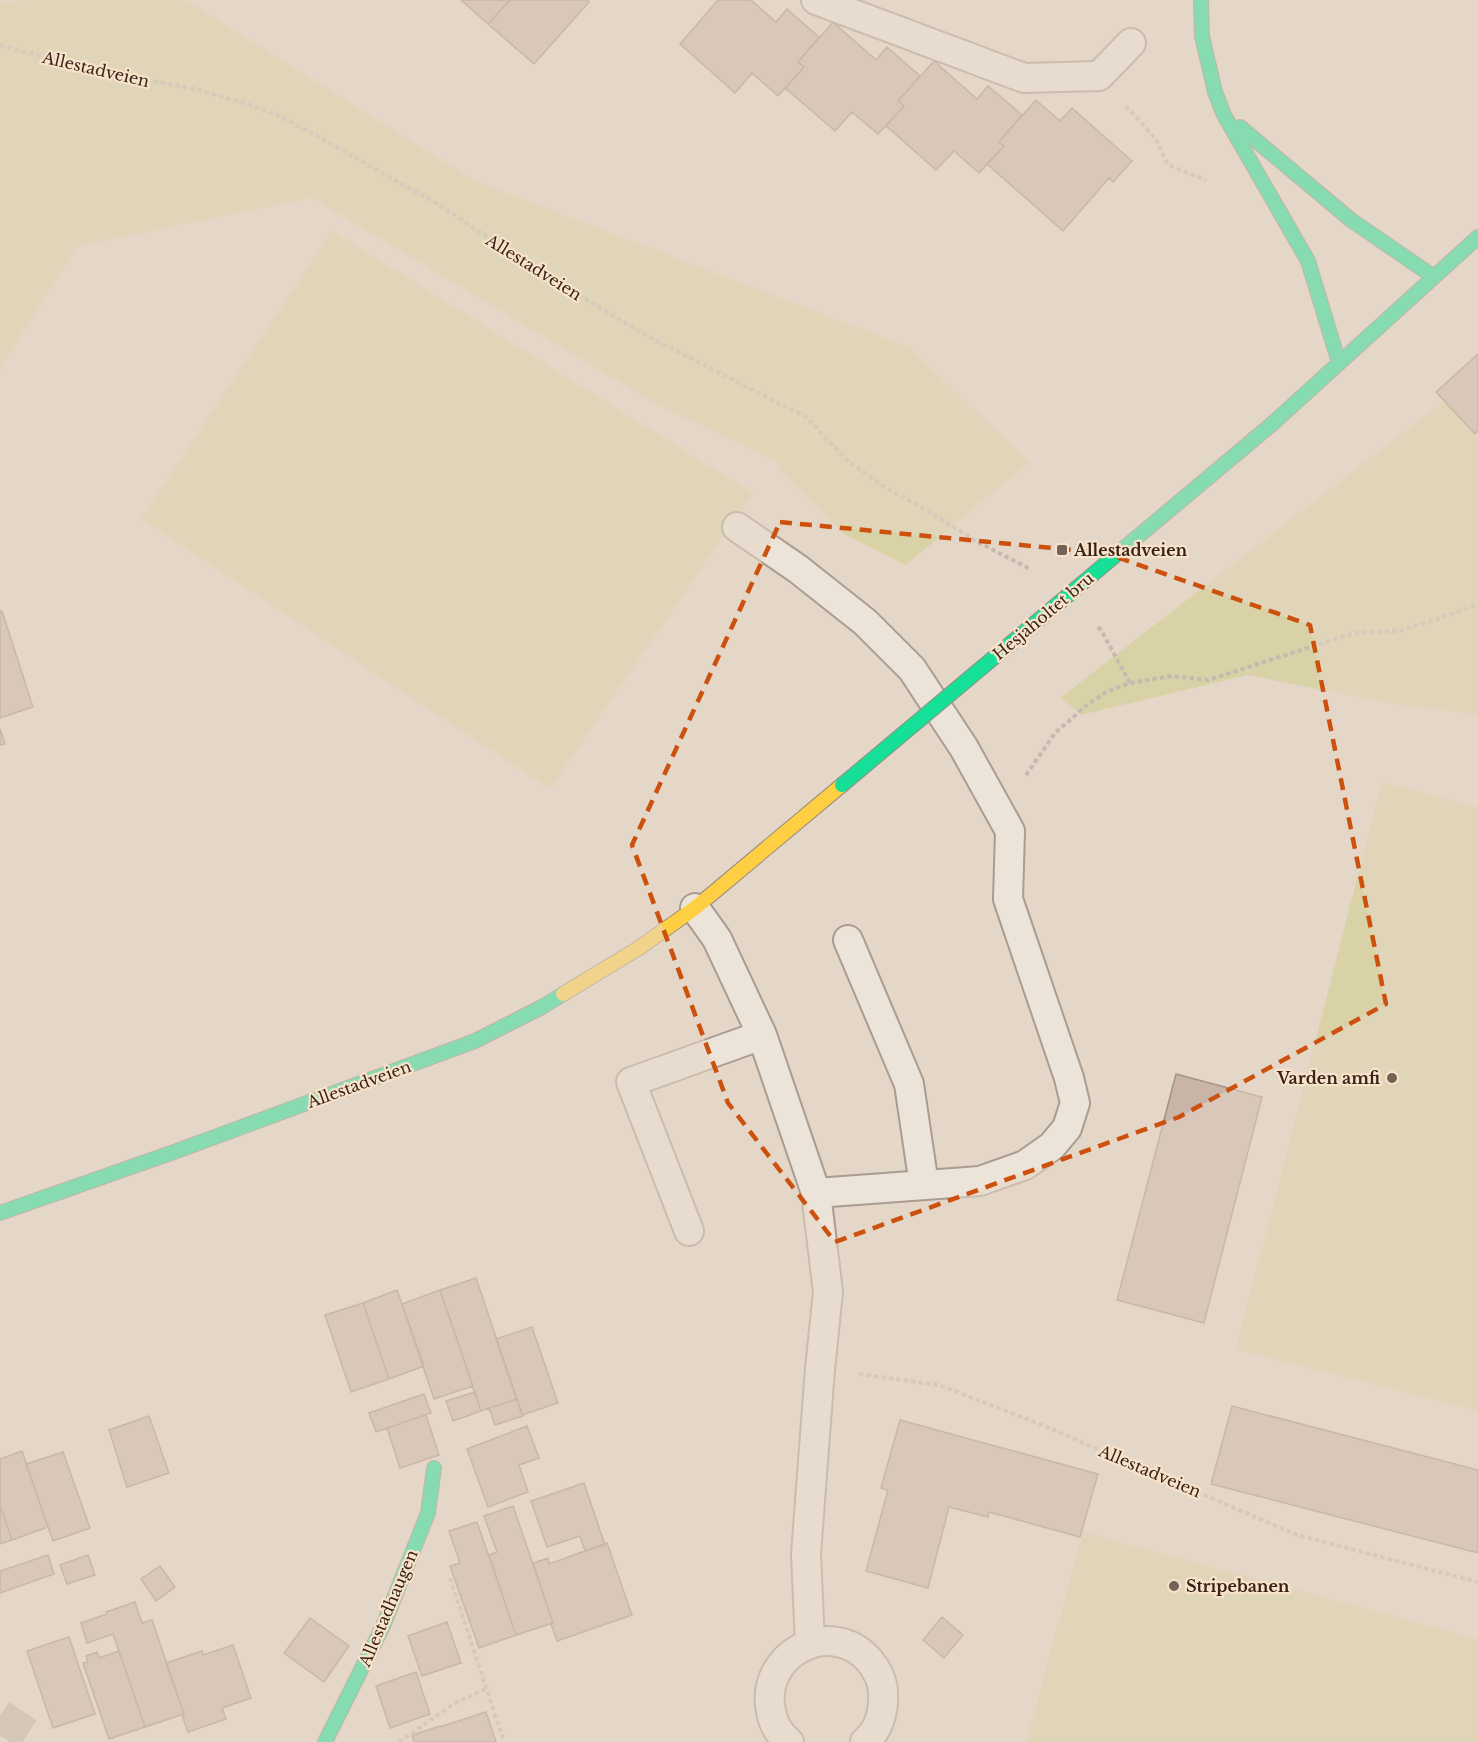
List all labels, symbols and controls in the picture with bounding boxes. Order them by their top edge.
street label: Allestadveien [40,47,151,91]
street label: Allestadveien [482,229,586,304]
place label: Allestadveien [1073,540,1187,560]
marker: Allestadveien [1055,543,1069,557]
street label: Hesjaholtet bru [988,568,1098,664]
street label: Allestadveien [303,1056,414,1112]
place label: Varden amfi [1276,1068,1380,1088]
marker: Varden amfi [1385,1071,1399,1085]
street label: Allestadveien [1095,1440,1204,1502]
street label: Allestadhaugen [354,1546,422,1670]
place label: Stripebanen [1186,1576,1290,1596]
marker: Stripebanen [1167,1579,1181,1593]

